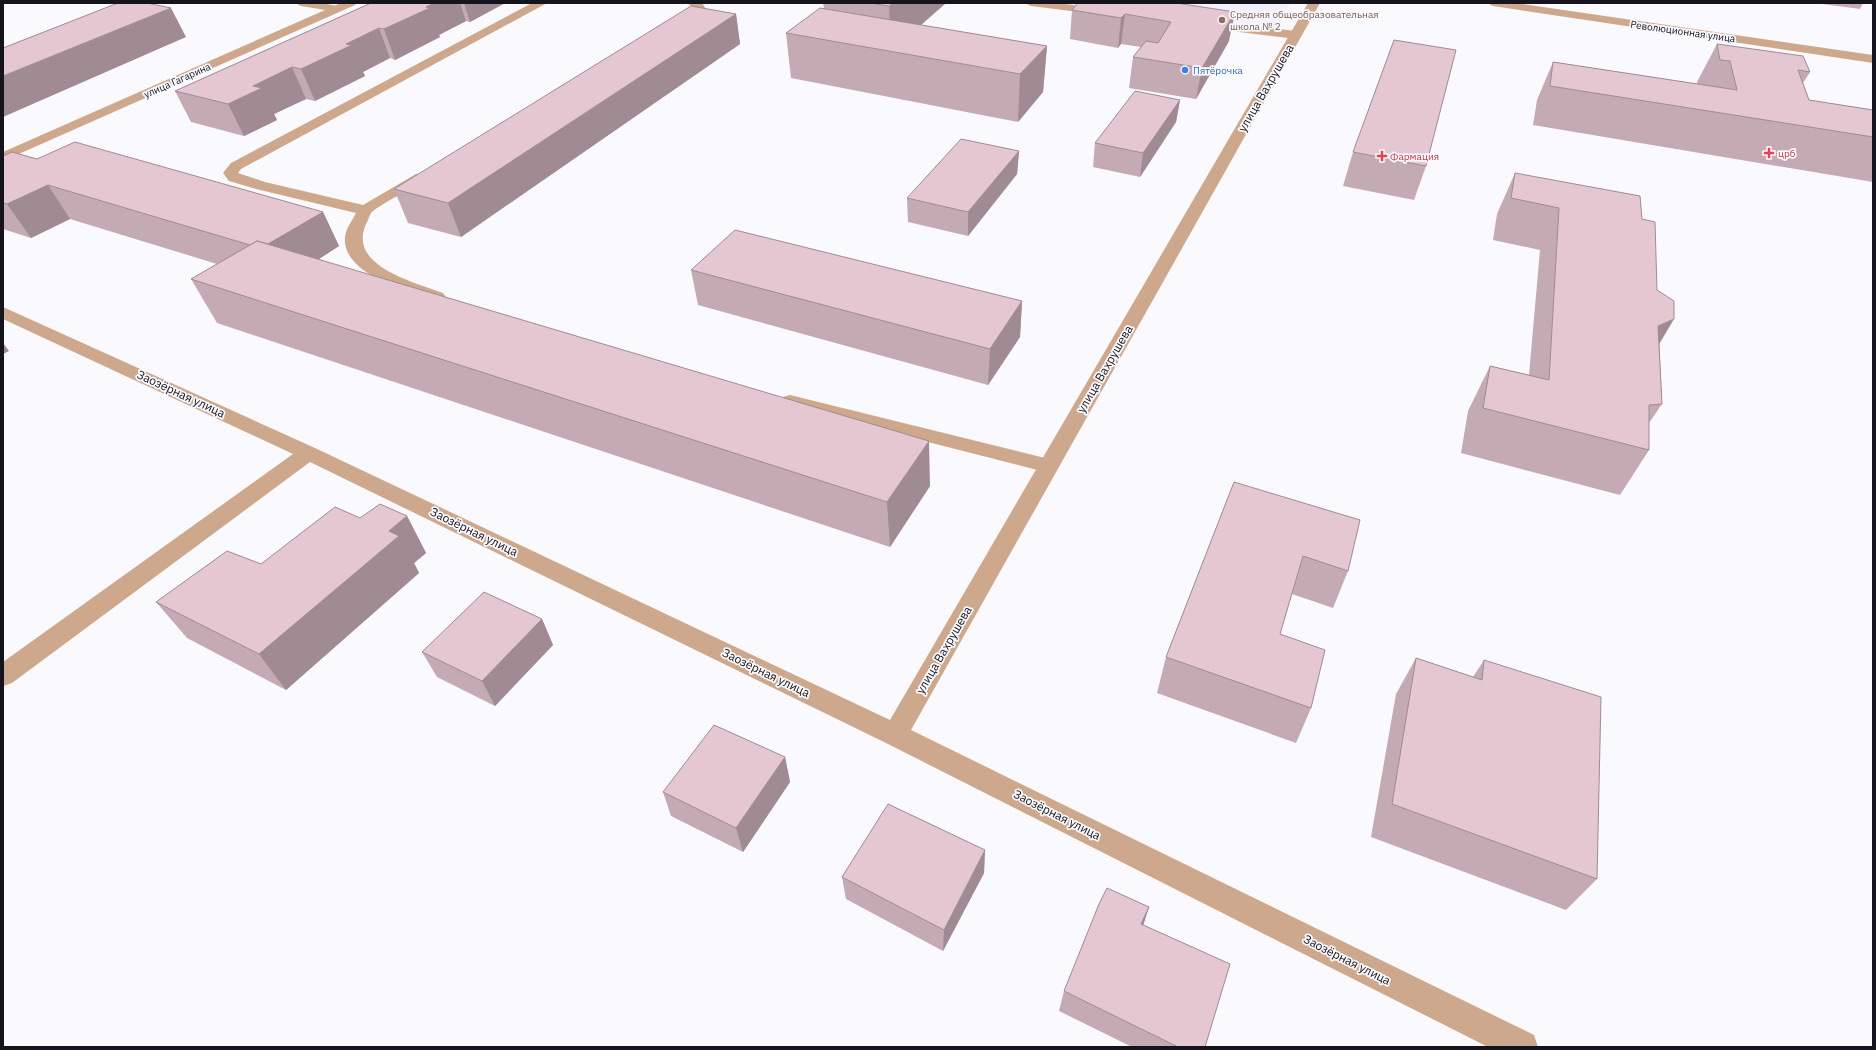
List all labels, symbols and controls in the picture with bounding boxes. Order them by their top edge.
place label: Средняя общеобразовательная школа № 2 [1230,8,1379,33]
marker: Средняя общеобразовательная школа № 2 [1217,15,1227,25]
street label: Революционная улица [1630,18,1737,45]
street label: улица Вахрушева [1234,41,1297,134]
street label: улица Гагарина [142,60,213,101]
place label: Пятёрочка [1193,64,1244,77]
marker: Пятёрочка [1180,65,1190,75]
marker: црб [1763,147,1775,159]
place label: црб [1778,147,1796,160]
place label: Фармация [1390,150,1439,163]
marker: Фармация [1377,151,1387,161]
street label: улица Вахрушева [1073,322,1136,415]
street label: Заозёрная улица [135,367,228,421]
street label: Заозёрная улица [428,504,521,560]
street label: улица Вахрушева [912,603,975,696]
street label: Заозёрная улица [720,645,813,701]
street label: Заозёрная улица [1011,786,1104,843]
street label: Заозёрная улица [1301,931,1394,988]

